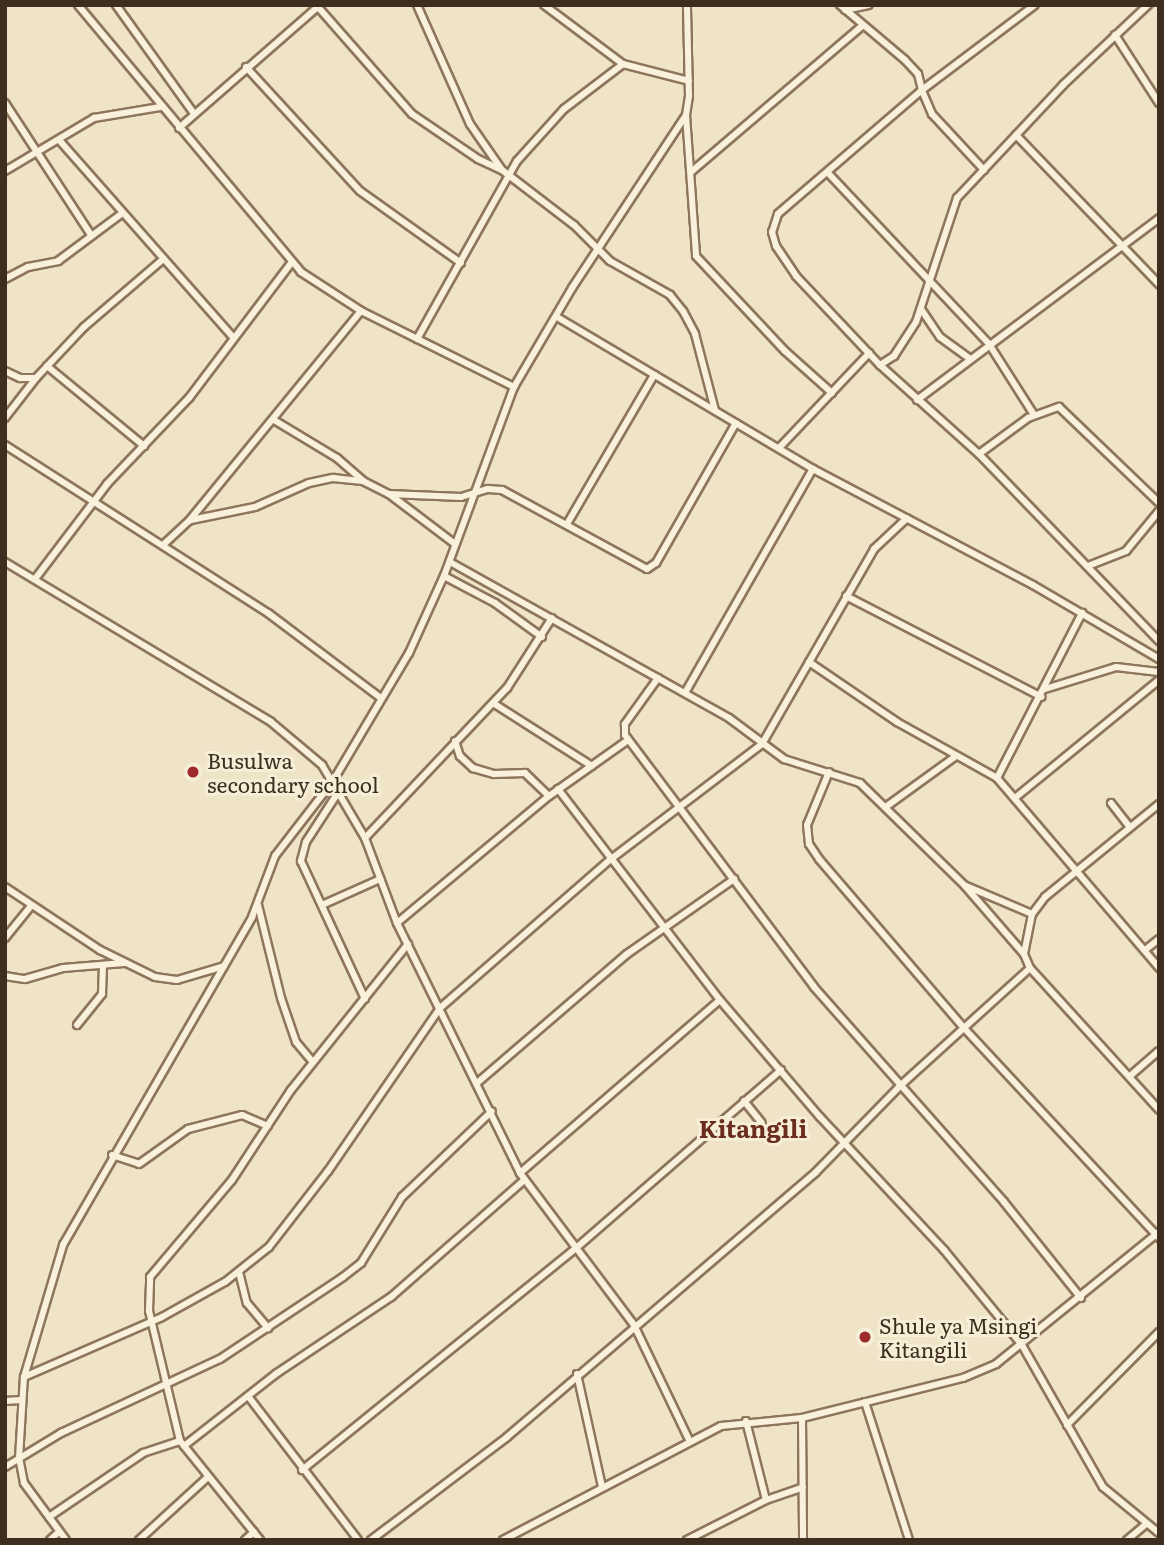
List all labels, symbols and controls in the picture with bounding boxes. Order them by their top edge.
place label: Busulwa secondary school [207,747,379,797]
marker: Busulwa secondary school [185,764,201,780]
district label: Kitangili [699,1114,807,1142]
place label: Shule ya Msingi Kitangili [879,1312,1037,1362]
marker: Shule ya Msingi Kitangili [857,1329,873,1345]

